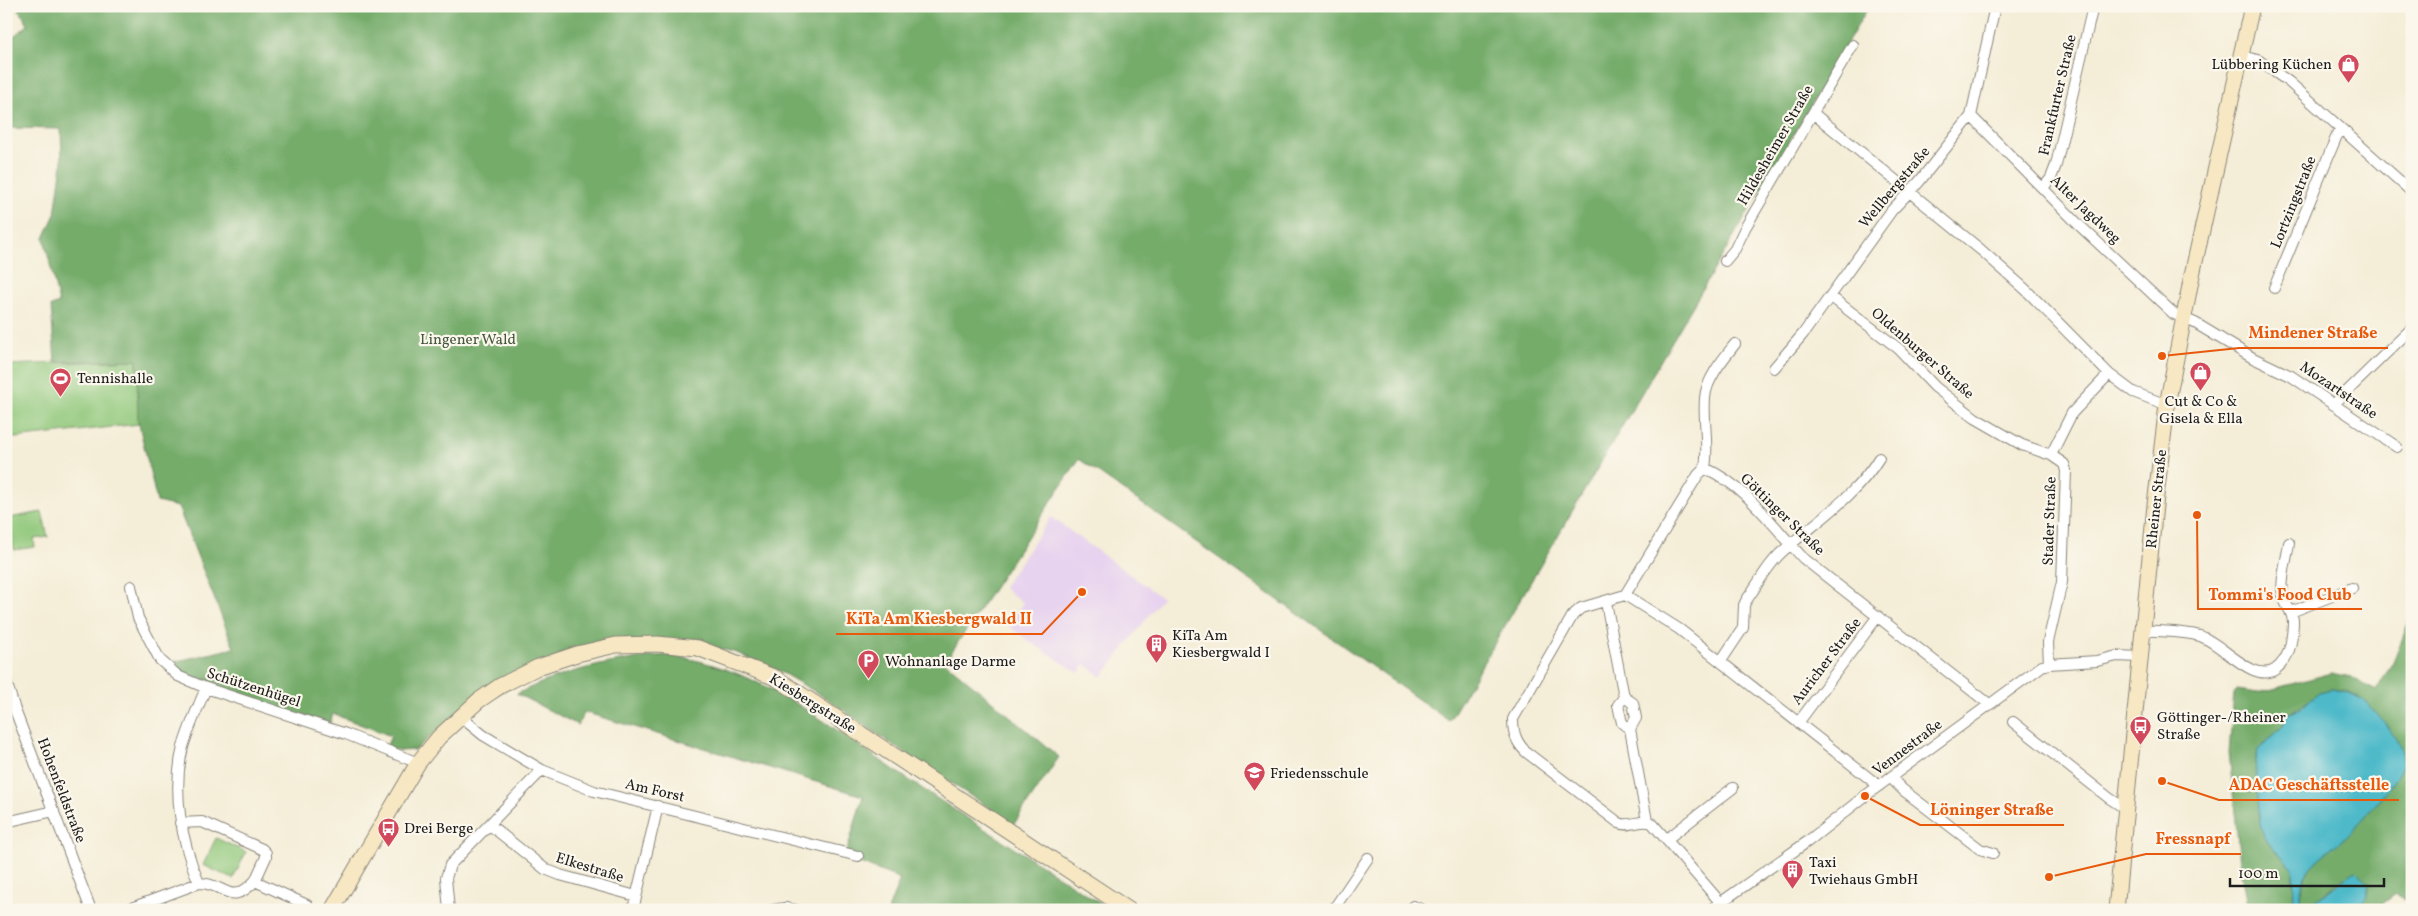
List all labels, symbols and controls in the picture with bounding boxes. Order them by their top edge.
street label: Frankfurter Straße [2034,33,2083,158]
shop icon: Lübbering Küchen [2336,52,2360,83]
place label: Lübbering Küchen [2211,55,2332,76]
street label: Hildesheimer Straße [1733,82,1819,210]
street label: Wellbergstraße [1855,143,1936,233]
street label: Lortzingstraße [2266,153,2323,252]
street label: Alter Jagdweg [2045,171,2125,250]
street label: Oldenburger Straße [1866,303,1978,405]
callout: Mindener Straße [2239,317,2388,348]
text: Mindener Straße [2248,323,2378,345]
park label: Lingener Wald [420,330,516,351]
street label: Mozartstraße [2295,357,2381,425]
shop icon: Cut & Co & Gisela & Ella [2189,360,2213,391]
sports icon: Tennishalle [49,366,73,397]
place label: Tennishalle [77,369,153,390]
place label: Cut & Co & Gisela & Ella [2159,392,2243,430]
street label: Rheiner Straße [2142,449,2173,550]
street label: Göttinger Straße [1735,469,1829,561]
street label: Stader Straße [2038,476,2063,566]
callout: Tommi's Food Club [2198,578,2362,609]
text: Tommi's Food Club [2208,585,2352,607]
callout: KiTa Am Kiesbergwald II [836,603,1042,634]
text: KiTa Am Kiesbergwald II [846,609,1032,631]
street label: Auricher Straße [1787,614,1867,710]
place label: KiTa Am Kiesbergwald I [1172,626,1270,664]
building icon: KiTa Am Kiesbergwald I [1144,632,1168,663]
parking icon: Wohnanlage Darme [857,649,881,680]
place label: Wohnanlage Darme [885,652,1016,673]
street label: Schützenhügel [204,663,303,713]
street label: Kiesbergstraße [765,669,860,739]
place label: Göttinger-/Rheiner Straße [2157,708,2286,746]
bus stop icon: Göttinger-/Rheiner Straße [2129,714,2153,745]
street label: Vennestraße [1869,715,1947,781]
street label: Hohenfeldstraße [31,735,90,846]
school or university icon: Friedensschule [1242,761,1266,792]
place label: Friedensschule [1270,764,1369,785]
callout: ADAC Geschäftsstelle [2219,769,2399,800]
street label: Am Forst [623,774,686,808]
text: ADAC Geschäftsstelle [2229,775,2389,797]
callout: Löninger Straße [1920,794,2064,825]
text: Löninger Straße [1930,800,2054,822]
bus stop icon: Drei Berge [376,816,400,847]
place label: Drei Berge [404,819,473,840]
callout: Fressnapf [2146,823,2241,854]
text: Fressnapf [2156,829,2232,851]
street label: Elkestraße [553,848,626,889]
place label: Taxi Twiehaus GmbH [1809,853,1918,891]
scale bar [2230,856,2384,888]
building icon: Taxi Twiehaus GmbH [1781,859,1805,890]
text: 100 m [2238,864,2278,885]

